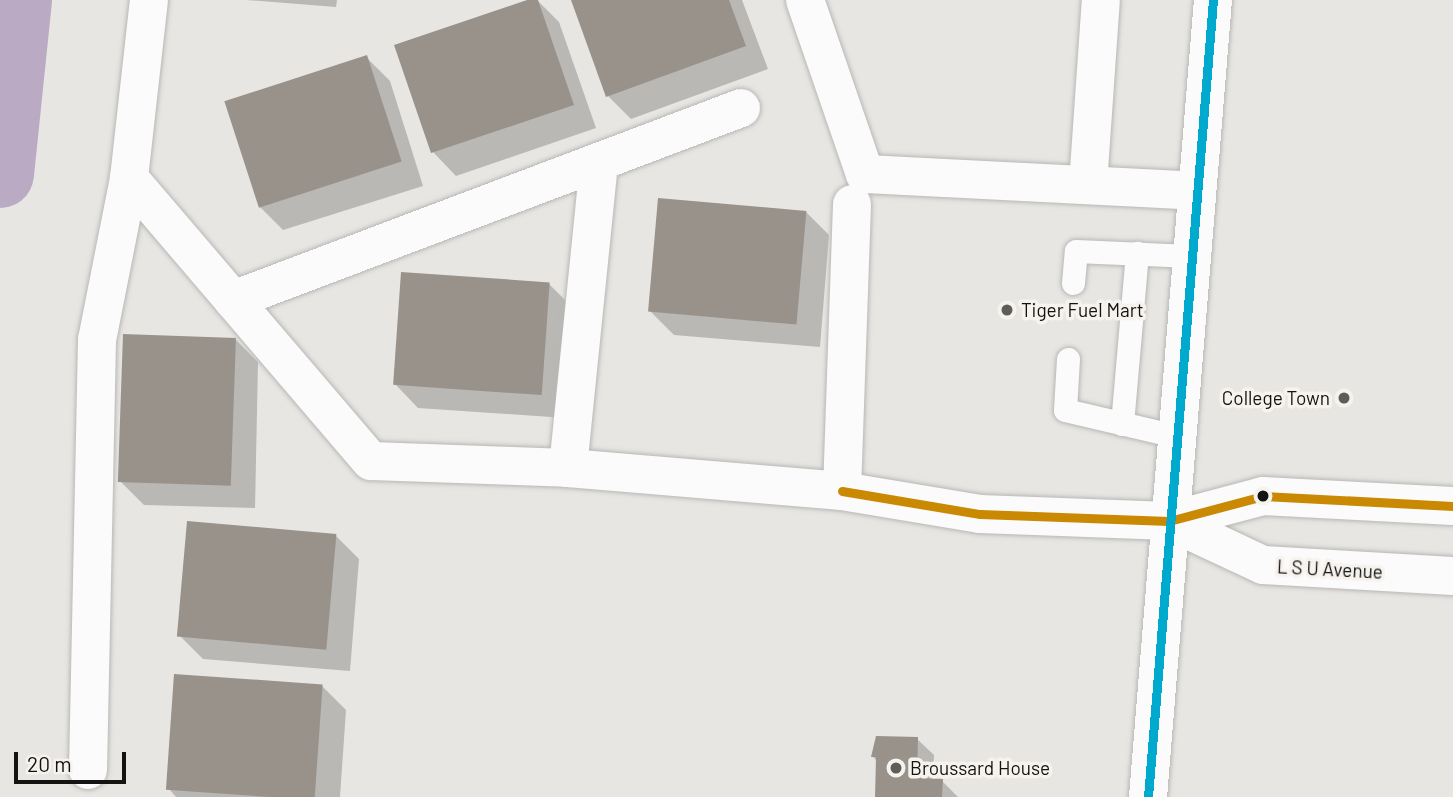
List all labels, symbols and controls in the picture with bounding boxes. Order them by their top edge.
place label: Tiger Fuel Mart [1021,299,1144,321]
marker: Tiger Fuel Mart [999,302,1015,318]
place label: College Town [1222,387,1330,409]
marker: College Town [1336,390,1352,406]
unlabelled marker [1256,489,1270,503]
street label: L S U Avenue [1276,555,1384,583]
scale bar [18,738,130,782]
text: 20 m [27,751,72,776]
place label: Broussard House [910,757,1050,779]
marker: Broussard House [888,760,904,776]

